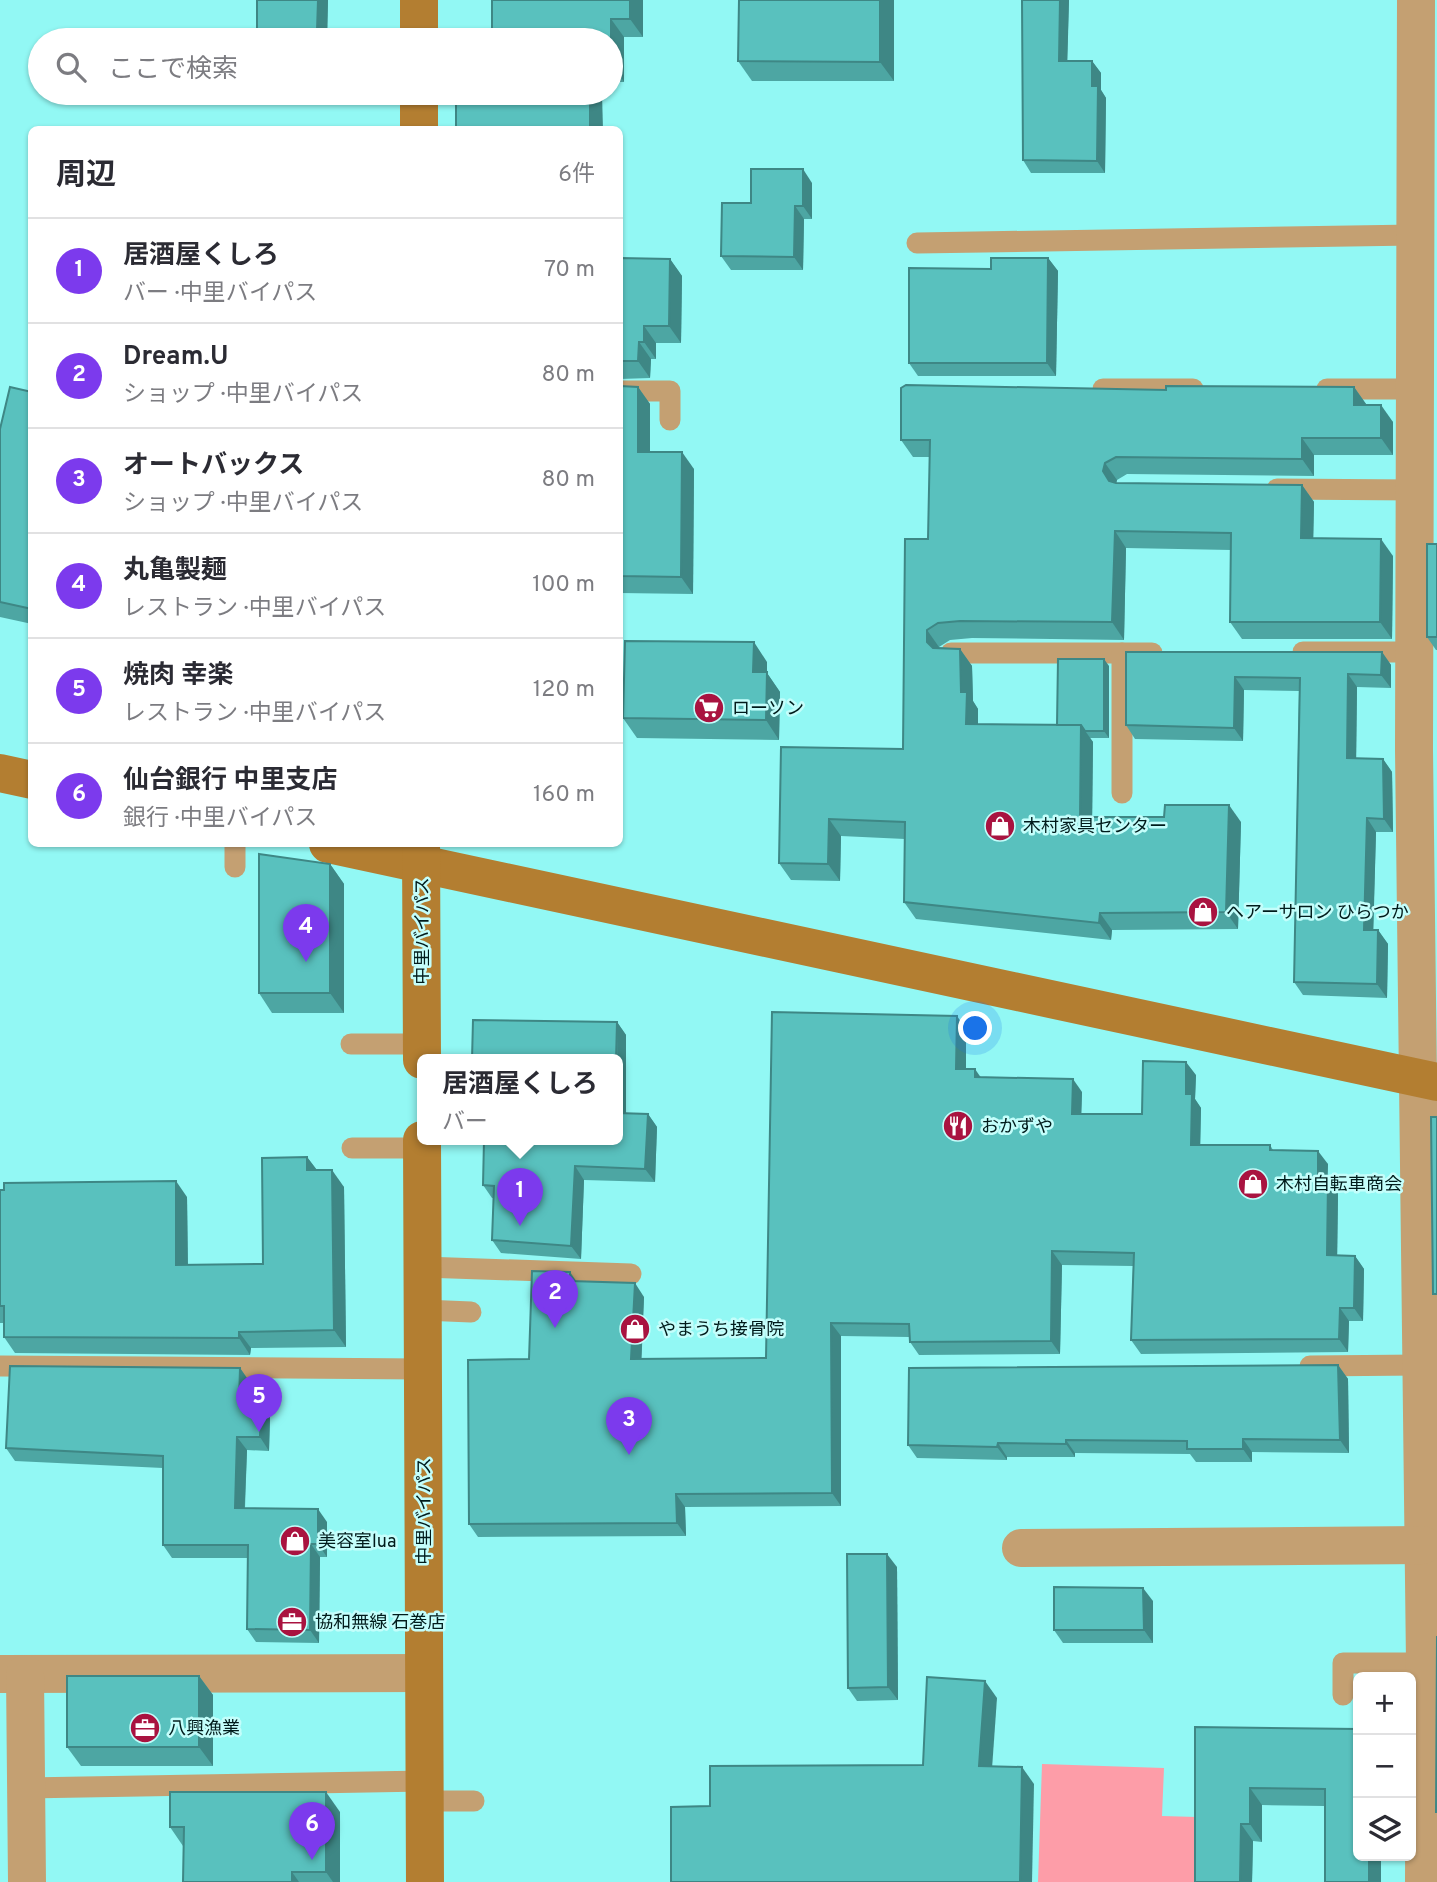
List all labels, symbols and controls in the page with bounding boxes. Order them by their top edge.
search box [28,28,623,105]
icon: search [52,48,90,86]
text: ここで検索 [108,54,238,87]
text: 周辺 [56,158,116,195]
text: 6件 [558,161,595,190]
text: 居酒屋くしろ [123,240,279,273]
text: 1 [74,256,84,285]
text: 70 m [544,256,595,285]
text: バー · 中里バイパス [123,280,317,309]
text: Dream.U [123,341,228,374]
text: 2 [72,361,86,390]
text: 80 m [542,361,595,390]
text: ショップ · 中里バイパス [123,381,363,410]
text: オートバックス [123,450,304,483]
text: 3 [72,466,86,495]
text: 80 m [542,466,595,495]
text: ショップ · 中里バイパス [123,490,363,519]
text: 丸亀製麺 [123,555,227,588]
text: 4 [72,571,86,600]
text: 100 m [532,571,595,600]
text: レストラン · 中里バイパス [123,595,386,624]
text: 焼肉 幸楽 [123,660,234,693]
text: 5 [72,676,86,705]
text: 120 m [533,676,595,705]
supermarket icon: ローソン [692,691,726,725]
place label: ローソン [732,698,804,721]
text: レストラン · 中里バイパス [123,700,386,729]
text: 仙台銀行 中里支店 [123,765,338,798]
text: 6 [72,781,86,810]
text: 160 m [533,781,595,810]
text: 銀行 · 中里バイパス [123,805,317,834]
shop icon: 木村家具センター [983,809,1017,843]
place label: 木村家具センター [1023,816,1167,839]
street label: 中里バイパス [412,877,435,985]
shop icon: ヘアーサロン ひらつか [1186,895,1220,929]
place label: ヘアーサロン ひらつか [1226,902,1409,925]
pin: 4 [283,904,329,962]
your location [958,1011,992,1045]
popup [417,1054,623,1145]
text: 居酒屋くしろ [442,1069,598,1102]
text: バー [442,1109,488,1138]
restaurant icon: おかずや [941,1109,975,1143]
place label: おかずや [981,1116,1053,1139]
shop icon: 木村自転車商会 [1236,1167,1270,1201]
pin: 1 [497,1168,543,1226]
place label: 木村自転車商会 [1276,1174,1402,1197]
pin: 2 [532,1270,578,1328]
shop icon: やまうち接骨院 [618,1312,652,1346]
place label: やまうち接骨院 [658,1319,784,1342]
pin: 5 [236,1374,282,1432]
pin: 3 [606,1397,652,1455]
street label: 中里バイパス [414,1457,437,1565]
shop icon: 美容室lua [278,1524,312,1558]
place label: 美容室lua [318,1531,396,1554]
office icon: 協和無線 石巻店 [275,1605,309,1639]
place label: 協和無線 石巻店 [315,1612,445,1635]
map controls [1353,1672,1416,1861]
button: + [1353,1672,1416,1735]
office icon: 八興漁業 [128,1711,162,1745]
place label: 八興漁業 [168,1718,240,1741]
button: − [1353,1735,1416,1798]
button: layers [1353,1798,1416,1861]
pin: 6 [289,1802,335,1860]

